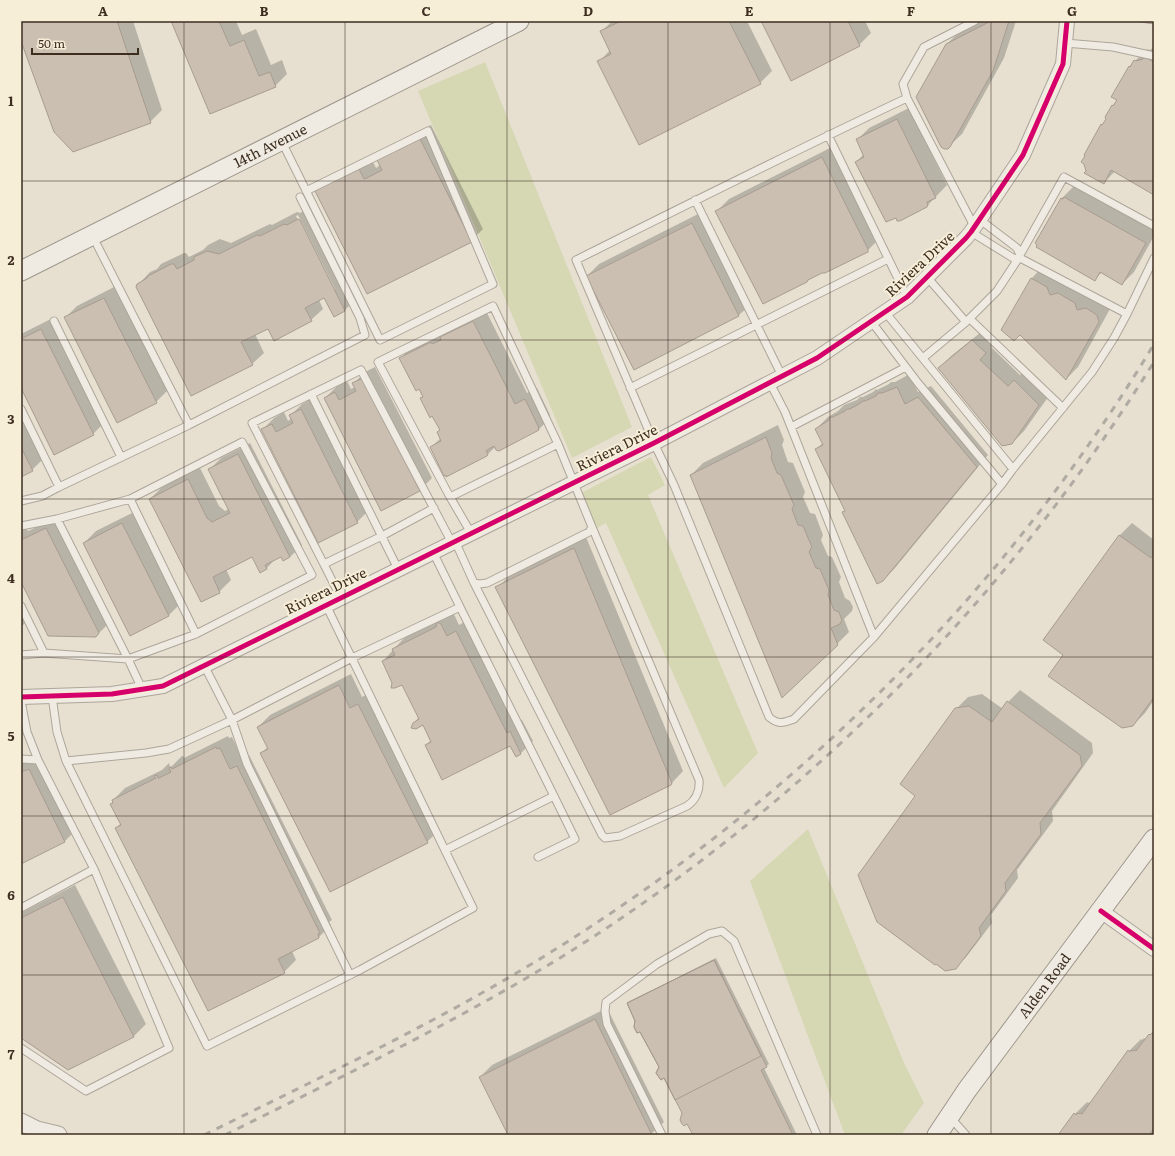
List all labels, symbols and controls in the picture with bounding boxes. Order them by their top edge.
text: A [98,1,108,20]
text: B [260,1,269,20]
text: C [421,1,431,20]
text: D [583,1,593,20]
text: E [745,1,754,20]
text: F [907,1,915,20]
text: G [1067,1,1077,20]
scale bar [32,30,138,56]
text: 50 m [38,34,65,52]
text: 1 [8,91,14,110]
street label: 14th Avenue [230,118,310,172]
street label: Riviera Drive [880,226,958,301]
text: 2 [8,250,15,269]
text: 3 [7,409,15,428]
street label: Riviera Drive [573,419,661,475]
street label: Riviera Drive [282,562,370,618]
text: 4 [7,568,15,587]
text: 5 [7,726,15,745]
text: 6 [7,885,15,904]
street label: Alden Road [1013,948,1075,1022]
text: 7 [7,1044,15,1063]

